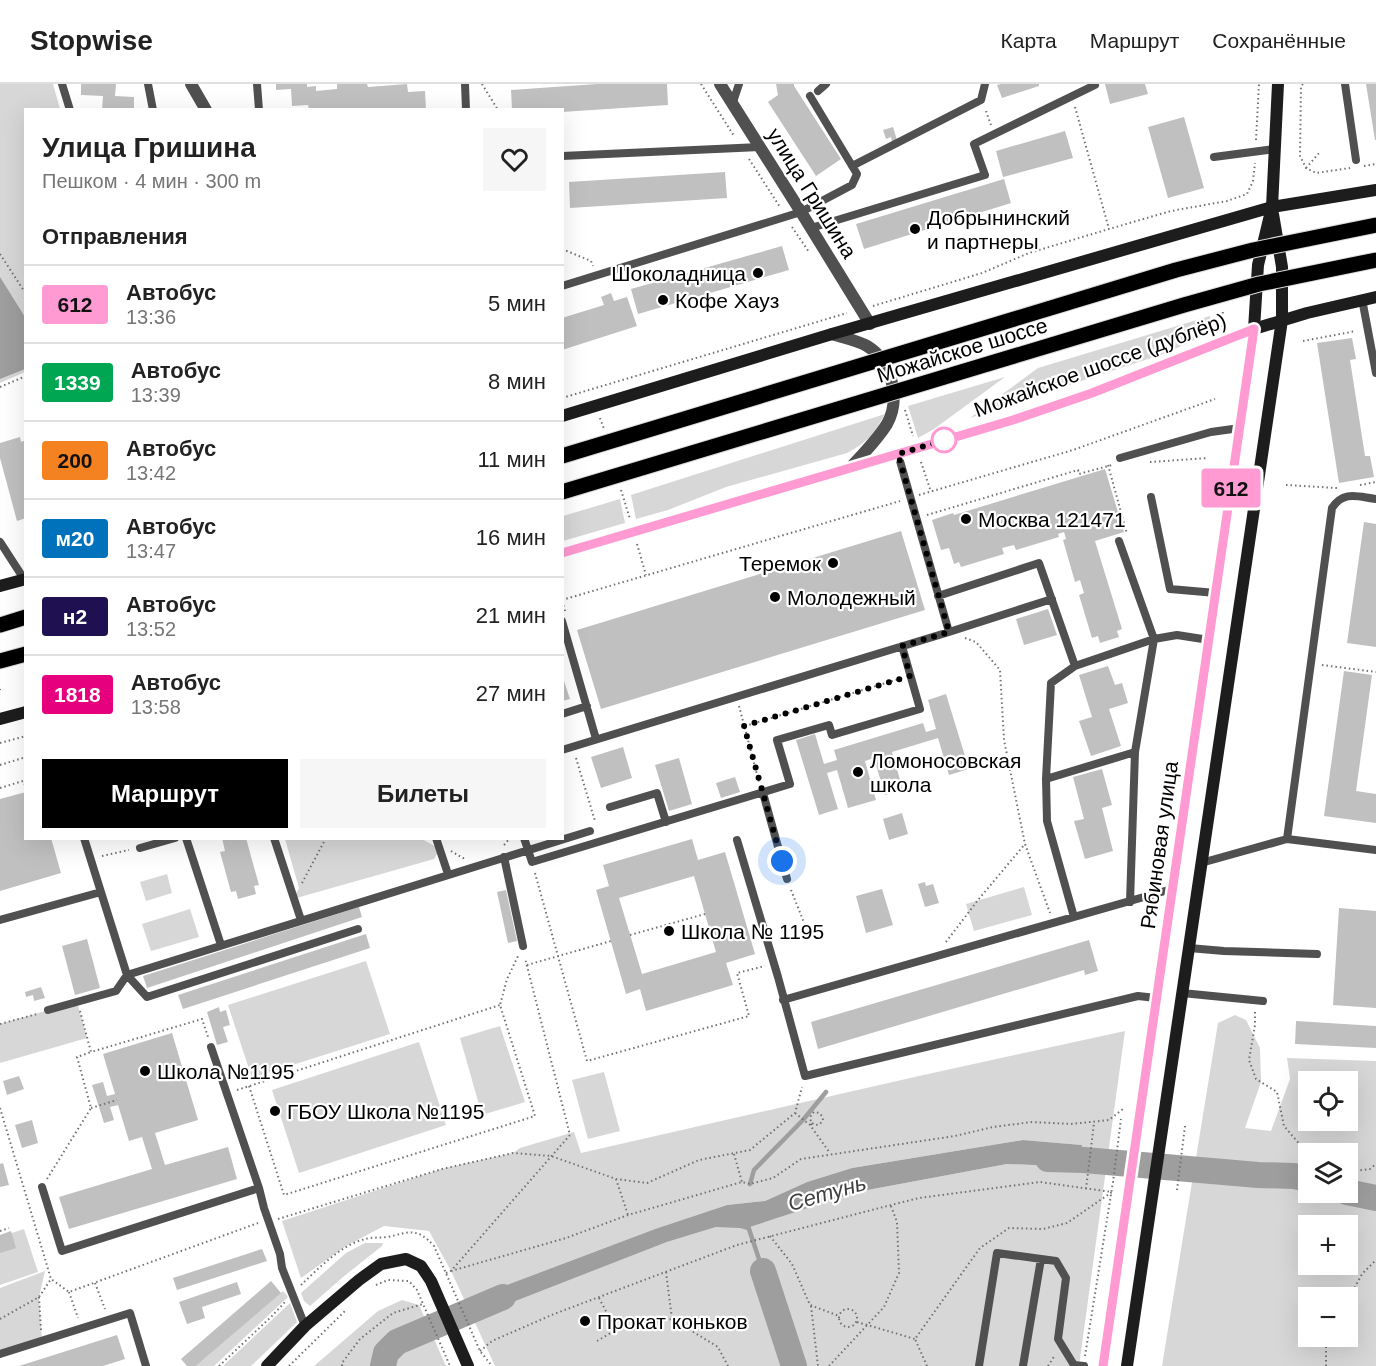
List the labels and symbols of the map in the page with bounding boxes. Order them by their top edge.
street label: улица Гришина [763,124,861,263]
place label: Добрынинский и партнеры [927,206,1070,253]
marker: Добрынинский и партнеры [908,222,922,236]
place label: Шоколадница [611,262,746,285]
marker: Шоколадница [751,266,765,280]
place label: Кофе Хауз [675,289,779,312]
marker: Кофе Хауз [656,293,670,307]
street label: Можайское шоссе (дублёр) [971,309,1229,421]
street label: Можайское шоссе [874,313,1050,387]
unlabelled marker [931,427,957,453]
line badge: 612 [1196,468,1266,508]
place label: Москва 121471 [978,508,1126,531]
marker: Москва 121471 [959,512,973,526]
place label: Теремок [739,552,822,575]
marker: Теремок [826,556,840,570]
place label: Молодежный [787,586,916,609]
marker: Молодежный [768,590,782,604]
place label: Ломоносовская школа [870,749,1021,796]
street label: Рябиновая улица [1136,759,1182,930]
marker: Ломоносовская школа [851,765,865,779]
your location [767,846,797,876]
place label: Школа № 1195 [681,920,824,943]
marker: Школа № 1195 [662,924,676,938]
place label: Школа №1195 [157,1060,294,1083]
marker: Школа №1195 [138,1064,152,1078]
place label: ГБОУ Школа №1195 [287,1100,484,1123]
marker: ГБОУ Школа №1195 [268,1104,282,1118]
water label: Сетунь [785,1170,869,1216]
place label: Прокат коньков [597,1310,748,1333]
marker: Прокат коньков [578,1314,592,1328]

